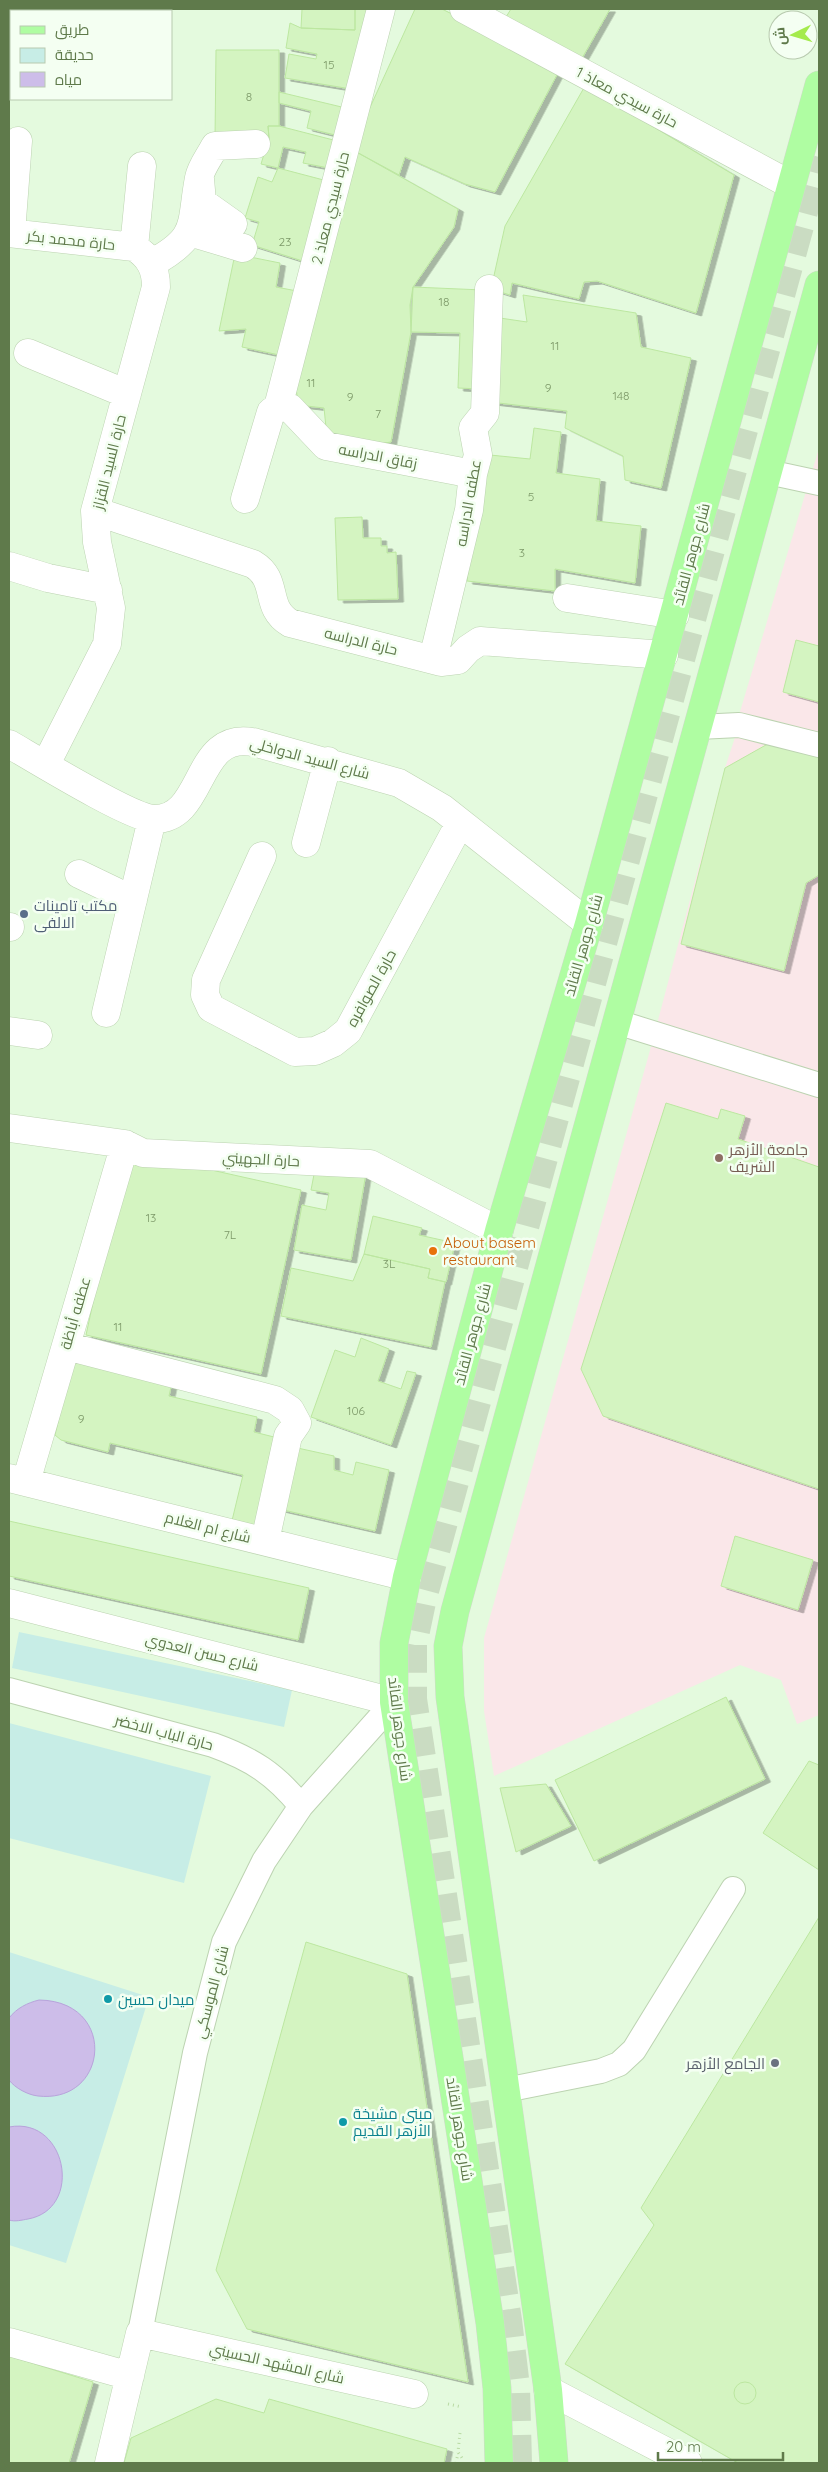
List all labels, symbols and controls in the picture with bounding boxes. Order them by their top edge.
legend [10,10,172,100]
north arrow [768,10,818,60]
text: طريق [55,20,89,40]
text: ش [770,26,790,46]
text: حديقة [55,45,94,64]
house number: 15 [324,57,334,72]
street label: حارة سيدي معاذ 1 [571,62,681,134]
text: مياه [55,70,82,89]
house number: 8 [246,89,252,104]
street label: حارة سيدي معاذ 2 [307,150,356,267]
street label: حارة محمد بكر [25,226,116,254]
house number: 23 [279,234,291,249]
house number: 18 [439,294,449,309]
house number: 11 [551,338,559,353]
house number: 11 [307,375,315,390]
house number: 9 [545,380,552,395]
house number: 148 [612,388,630,403]
house number: 9 [347,389,354,404]
house number: 7 [375,406,381,421]
street label: حارة السيد القزاز [88,412,130,513]
street label: زقاق الدراسه [337,439,419,474]
street label: عطفه الدراسه [451,458,485,548]
house number: 5 [528,489,534,504]
street label: شارع جوهر القائد [668,501,716,608]
house number: 3 [519,545,525,560]
street label: حارة الدراسه [322,623,400,659]
street label: شارع السيد الدواخلي [247,733,372,786]
street label: شارع جوهر القائد [559,892,609,999]
place label: مكتب تامينات الالفى [34,896,117,933]
marker: مكتب تامينات الالفى [18,908,30,920]
street label: حارة الصوافره [342,946,400,1030]
place label: جامعة الأزهر الشريف [728,1140,808,1176]
street label: حارة الجهيني [222,1147,300,1174]
marker: جامعة الأزهر الشريف [713,1152,725,1164]
house number: 13 [146,1210,156,1225]
house number: 7L [224,1227,237,1242]
place label: About basem restaurant [443,1233,536,1269]
marker: About basem restaurant [427,1245,439,1257]
house number: 3L [383,1256,396,1271]
street label: عطفه أباظة [56,1274,94,1352]
street label: شارع جوهر القائد [449,1281,497,1388]
house number: 11 [114,1319,122,1334]
house number: 106 [347,1403,366,1418]
house number: 9 [78,1411,85,1426]
street label: شارع ام الغلام [163,1507,253,1549]
street label: شارع حسن العدوي [143,1629,261,1678]
street label: شارع جوهر القائد [382,1676,416,1782]
street label: حارة الباب الاخضر [112,1709,215,1754]
street label: شارع الموسكي [189,1943,235,2041]
place label: ميدان حسين [118,1990,194,2010]
marker: ميدان حسين [102,1993,114,2005]
place label: الجامع الأزهر [685,2054,765,2075]
marker: الجامع الأزهر [769,2057,781,2069]
street label: شارع جوهر القائد [440,2076,478,2183]
place label: مبنى مشيخة الأزهر القديم [353,2104,432,2141]
marker: مبنى مشيخة الأزهر القديم [337,2116,349,2128]
street label: شارع المشهد الحسيني [207,2338,346,2391]
scale bar [658,2430,783,2462]
text: 20 m [666,2437,701,2456]

